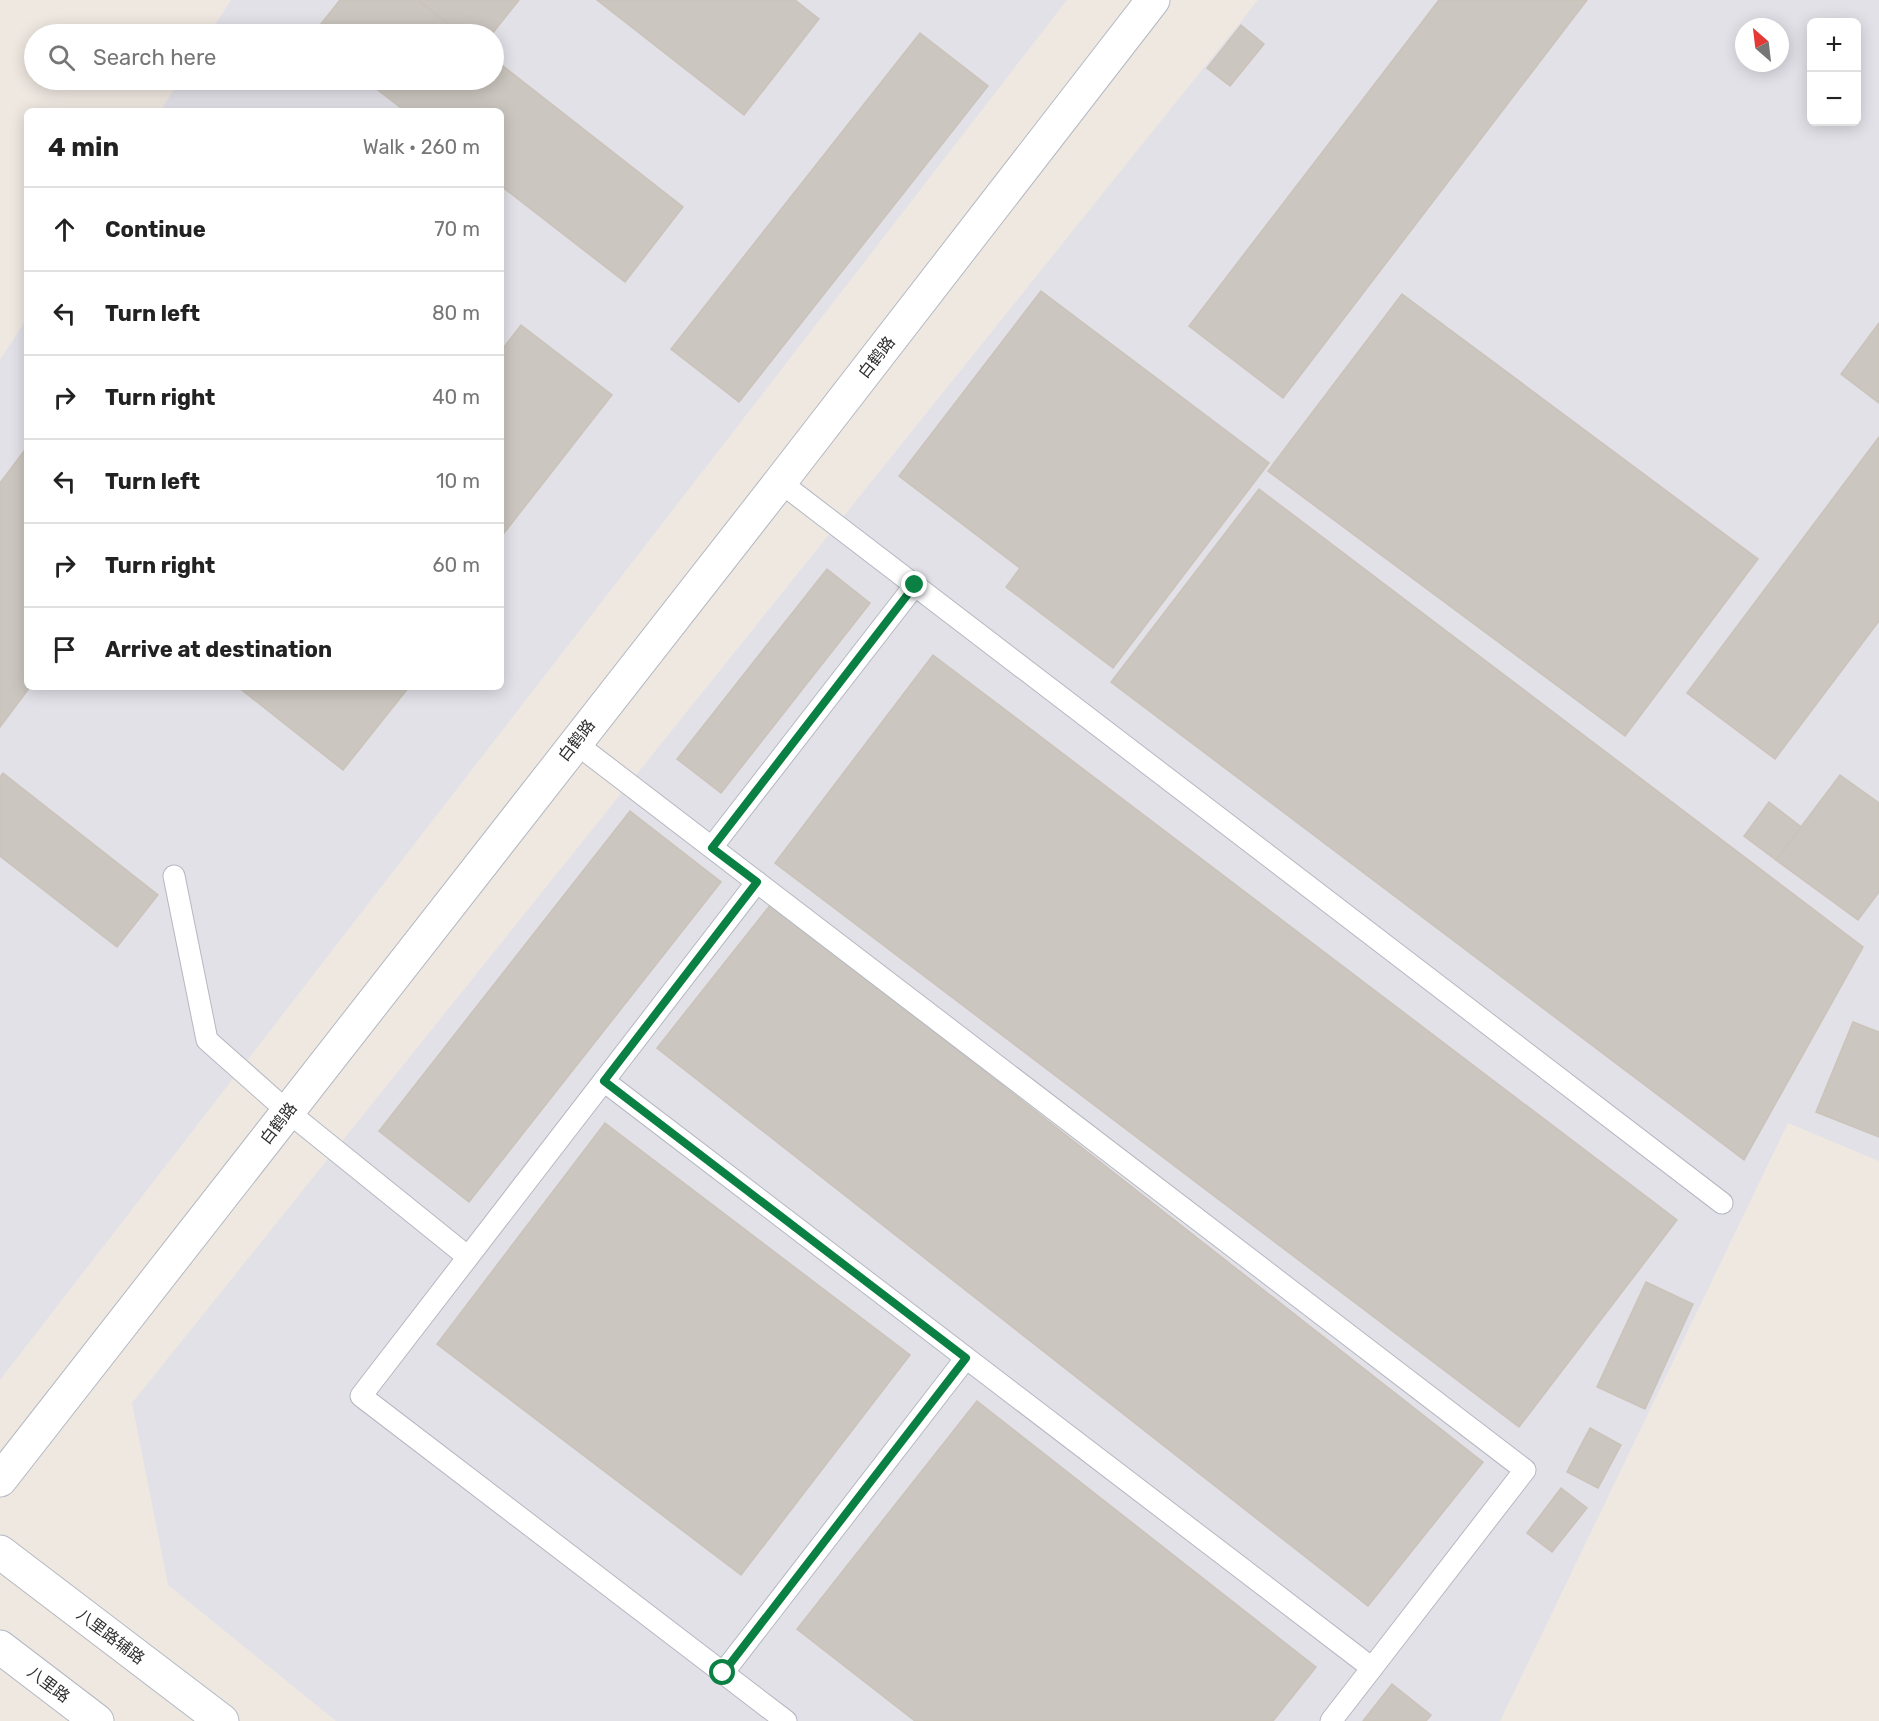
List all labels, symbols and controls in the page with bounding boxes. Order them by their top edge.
north arrow [1735,18,1789,72]
map controls [1807,18,1861,126]
button: + [1807,18,1861,72]
search box [24,24,504,90]
icon: search [45,41,78,74]
text: Search here [93,44,216,71]
button: − [1807,72,1861,126]
text: 4 min [48,132,119,163]
text: Walk · 260 m [363,135,480,159]
icon: ahead [48,213,81,246]
text: Continue [105,216,206,243]
text: 70 m [434,217,480,241]
icon: left [48,297,81,330]
text: Turn left [105,300,200,327]
text: 80 m [432,301,480,325]
street label: 白鹤路 [854,333,899,382]
icon: right [48,381,81,414]
text: Turn right [105,384,215,411]
text: 40 m [432,385,480,409]
icon: left [48,465,81,498]
text: Turn left [105,468,200,495]
text: 10 m [436,469,480,493]
icon: right [48,549,81,582]
text: Turn right [105,552,215,579]
text: 60 m [433,553,480,577]
route end [901,571,927,597]
icon: arrive [48,633,81,666]
text: Arrive at destination [105,636,332,663]
street label: 白鹤路 [554,716,599,765]
street label: 白鹤路 [256,1099,301,1148]
street label: 八里路辅路 [73,1605,148,1668]
route start [709,1659,735,1685]
street label: 八里路 [24,1662,74,1706]

